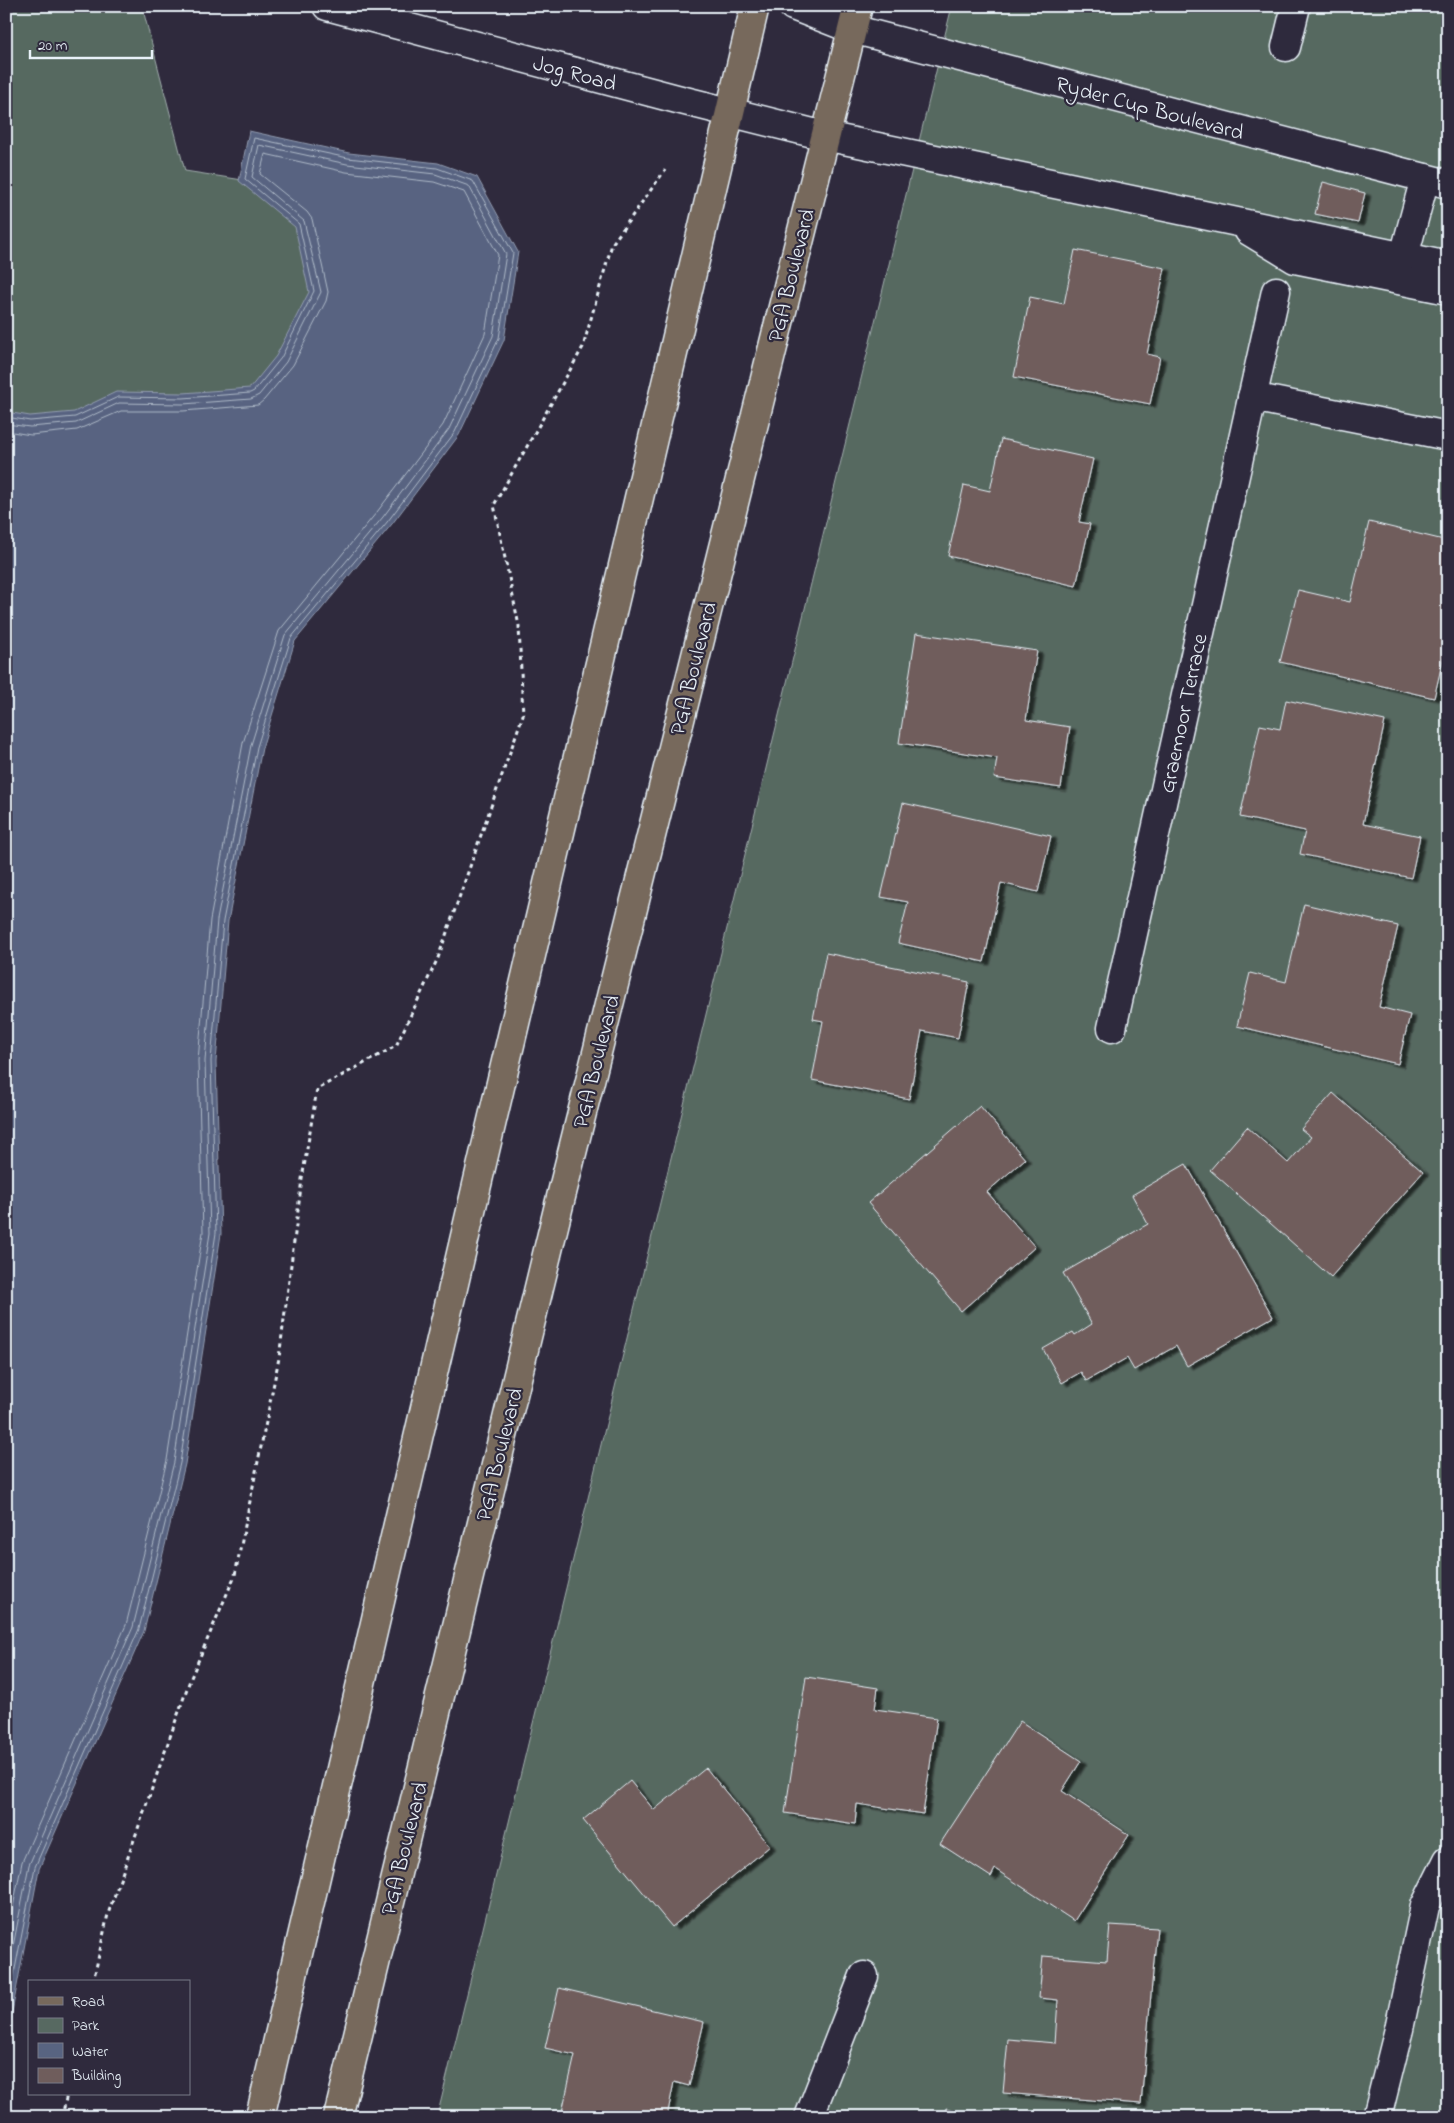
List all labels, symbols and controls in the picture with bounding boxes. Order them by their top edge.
scale bar [30,28,152,60]
text: 20 m [38,35,68,57]
street label: Jog Road [529,48,620,102]
street label: Ryder Cup Boulevard [1051,69,1247,151]
street label: PGA Boulevard [761,206,825,346]
street label: PGA Boulevard [663,599,727,739]
street label: Graemoor Terrace [1152,631,1217,796]
street label: PGA Boulevard [566,992,630,1132]
street label: PGA Boulevard [469,1385,533,1525]
street label: PGA Boulevard [374,1779,438,1919]
legend [28,1980,190,2096]
text: Road [72,1991,105,2013]
text: Park [72,2015,100,2037]
text: Water [72,2041,108,2063]
text: Building [71,2065,121,2088]

